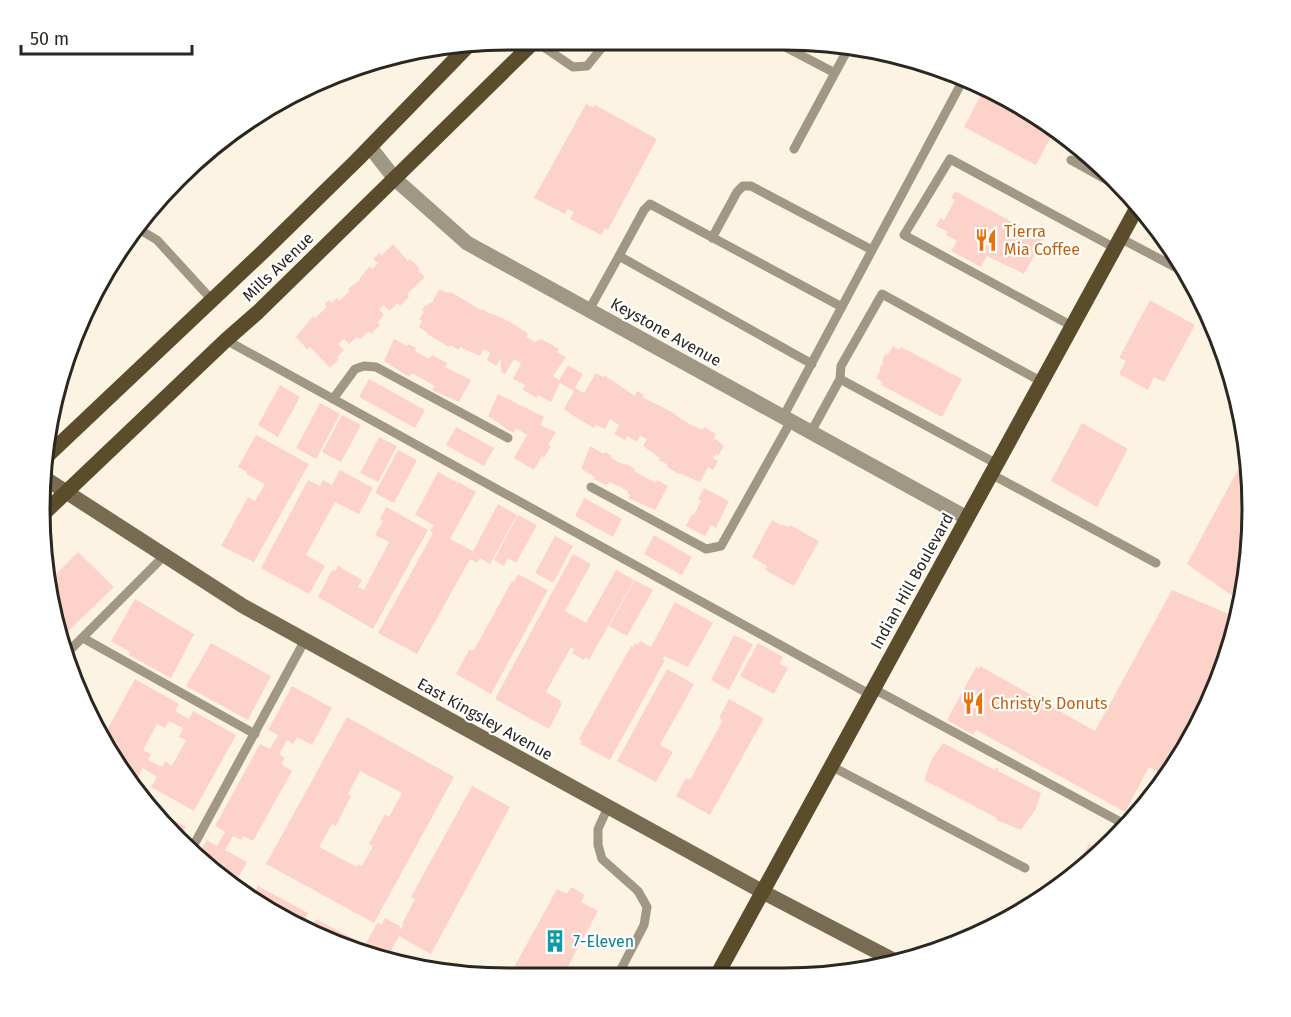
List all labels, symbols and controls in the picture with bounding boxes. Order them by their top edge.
scale bar [21,18,192,56]
text: 50 m [30,28,69,50]
place label: Tierra Mia Coffee [1004,222,1080,259]
restaurant icon: Tierra Mia Coffee [973,227,999,253]
street label: Mills Avenue [239,229,317,305]
street label: Keystone Avenue [607,294,725,370]
street label: Indian Hill Boulevard [867,510,957,652]
street label: East Kingsley Avenue [414,674,556,764]
restaurant icon: Christy's Donuts [960,690,986,716]
place label: Christy's Donuts [991,694,1108,713]
building icon: 7-Eleven [542,928,568,954]
place label: 7-Eleven [573,932,634,951]

